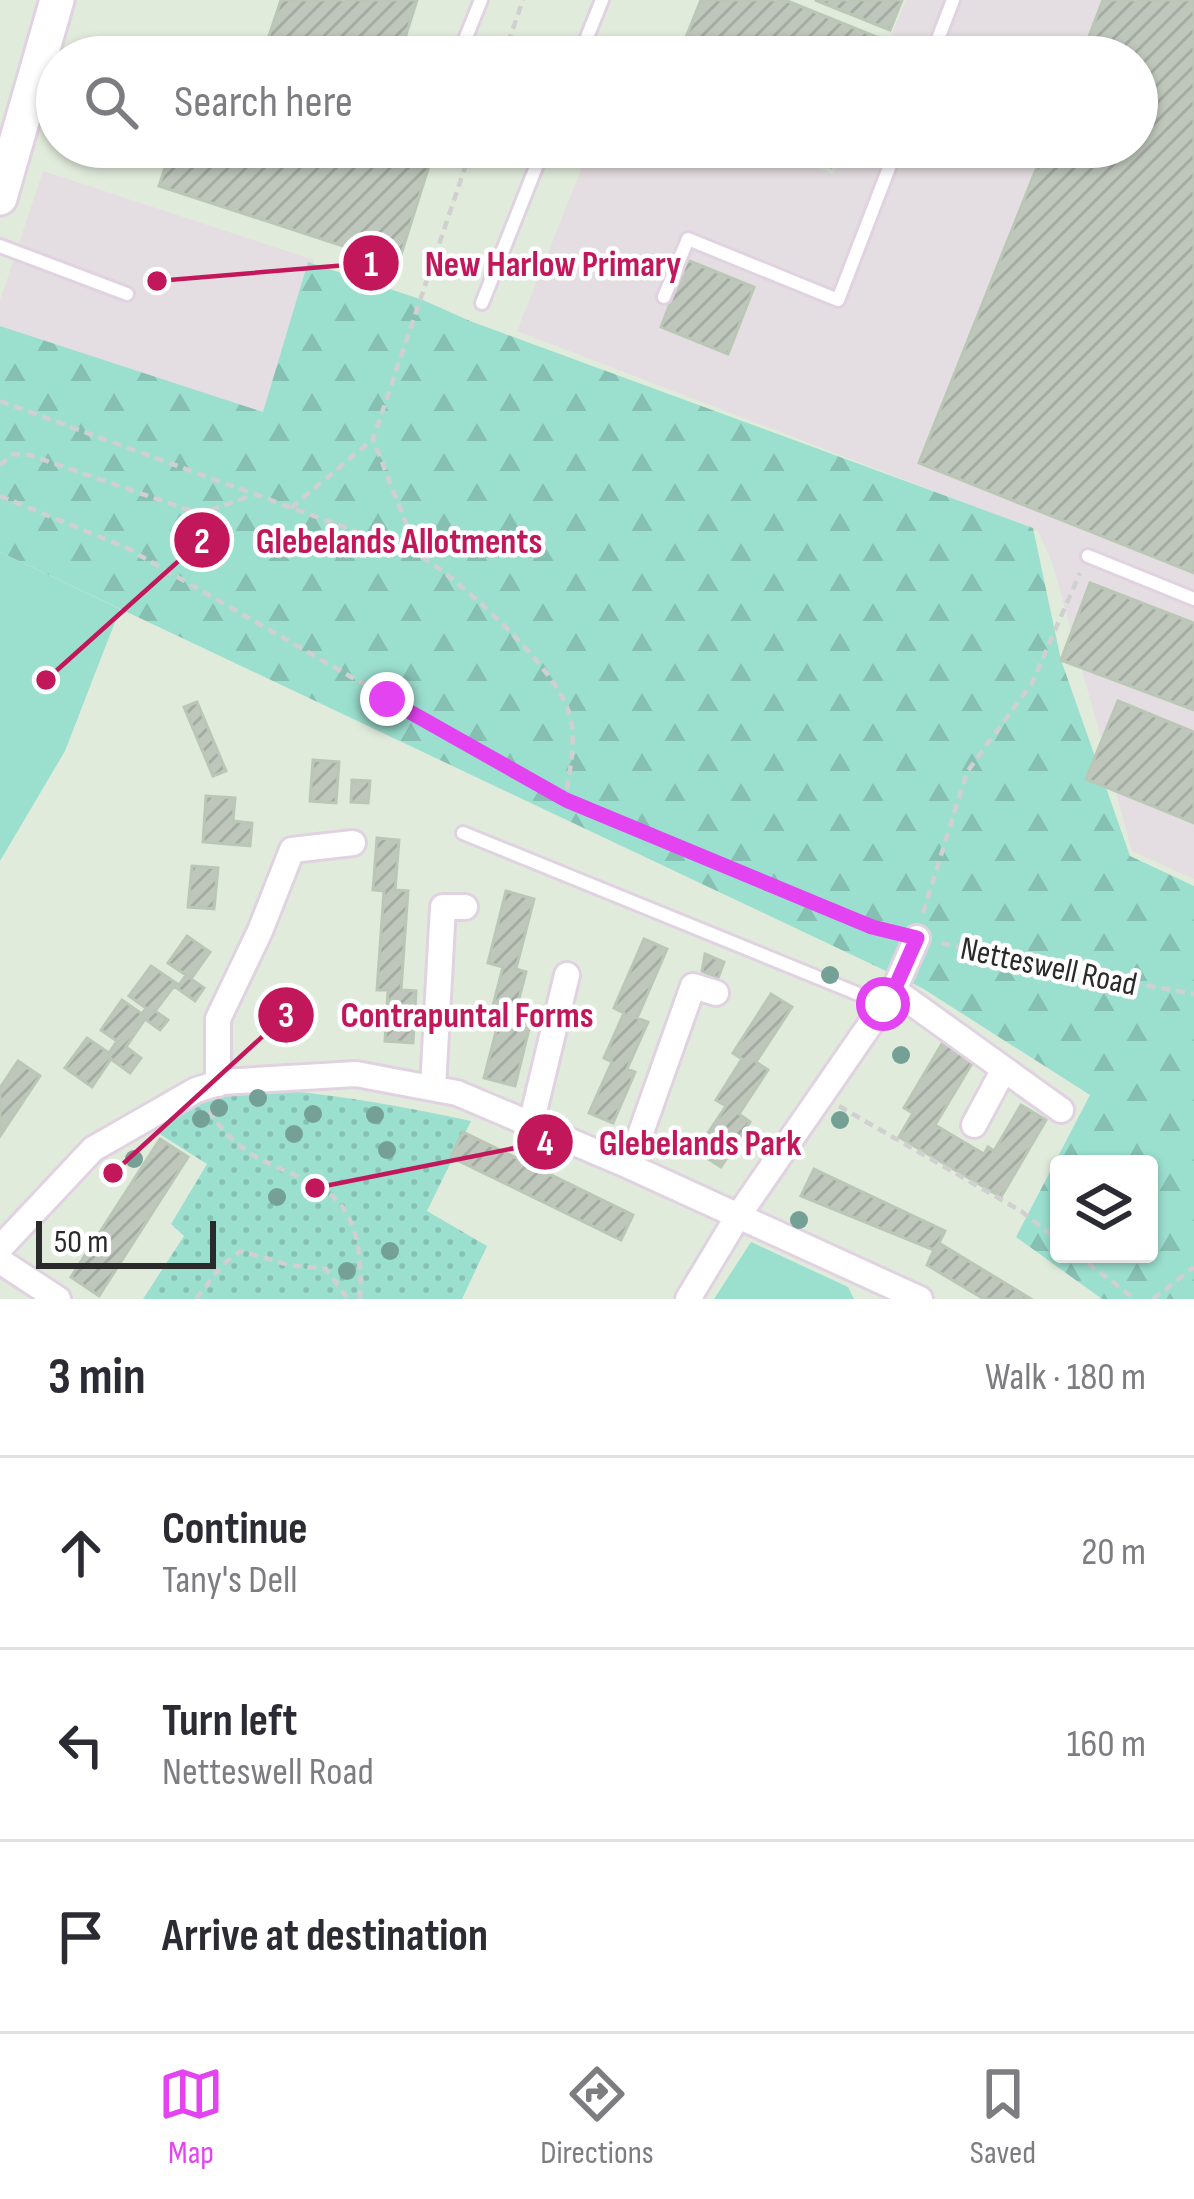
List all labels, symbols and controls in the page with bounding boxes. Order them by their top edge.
search box [36,36,1158,168]
icon: search [78,69,144,135]
text: Search here [174,75,353,130]
callout: New Harlow Primary [341,227,705,299]
text: 1 [364,244,378,287]
text: New Harlow Primary [425,244,681,287]
callout: Glebelands Allotments [172,504,567,576]
text: 2 [194,521,210,564]
text: Glebelands Allotments [256,521,542,564]
route end [360,672,414,726]
street label: Netteswell Road [957,929,1140,1005]
route start [856,977,910,1031]
callout: Contrapuntal Forms [256,979,617,1051]
text: 3 [278,995,294,1038]
text: Contrapuntal Forms [340,995,594,1038]
callout: Glebelands Park [515,1106,825,1178]
text: 4 [537,1123,554,1166]
text: Glebelands Park [599,1123,801,1166]
map controls [1050,1155,1158,1263]
button: layers [1050,1155,1158,1263]
scale bar [36,1215,216,1268]
text: 50 m [54,1222,108,1262]
text: 3 min [48,1347,146,1408]
text: Walk · 180 m [985,1354,1146,1401]
text: Continue [162,1502,308,1557]
icon: ahead [48,1520,114,1586]
text: 20 m [1081,1529,1146,1576]
text: Tany's Dell [162,1557,298,1604]
text: Turn left [162,1694,297,1749]
icon: left [48,1712,114,1778]
text: 160 m [1067,1721,1146,1768]
text: Netteswell Road [162,1749,374,1796]
icon: arrive [48,1904,114,1970]
text: Arrive at destination [162,1909,488,1964]
tab: Map [158,2061,224,2173]
tab: Directions [540,2061,654,2173]
tab: Saved [970,2061,1036,2173]

